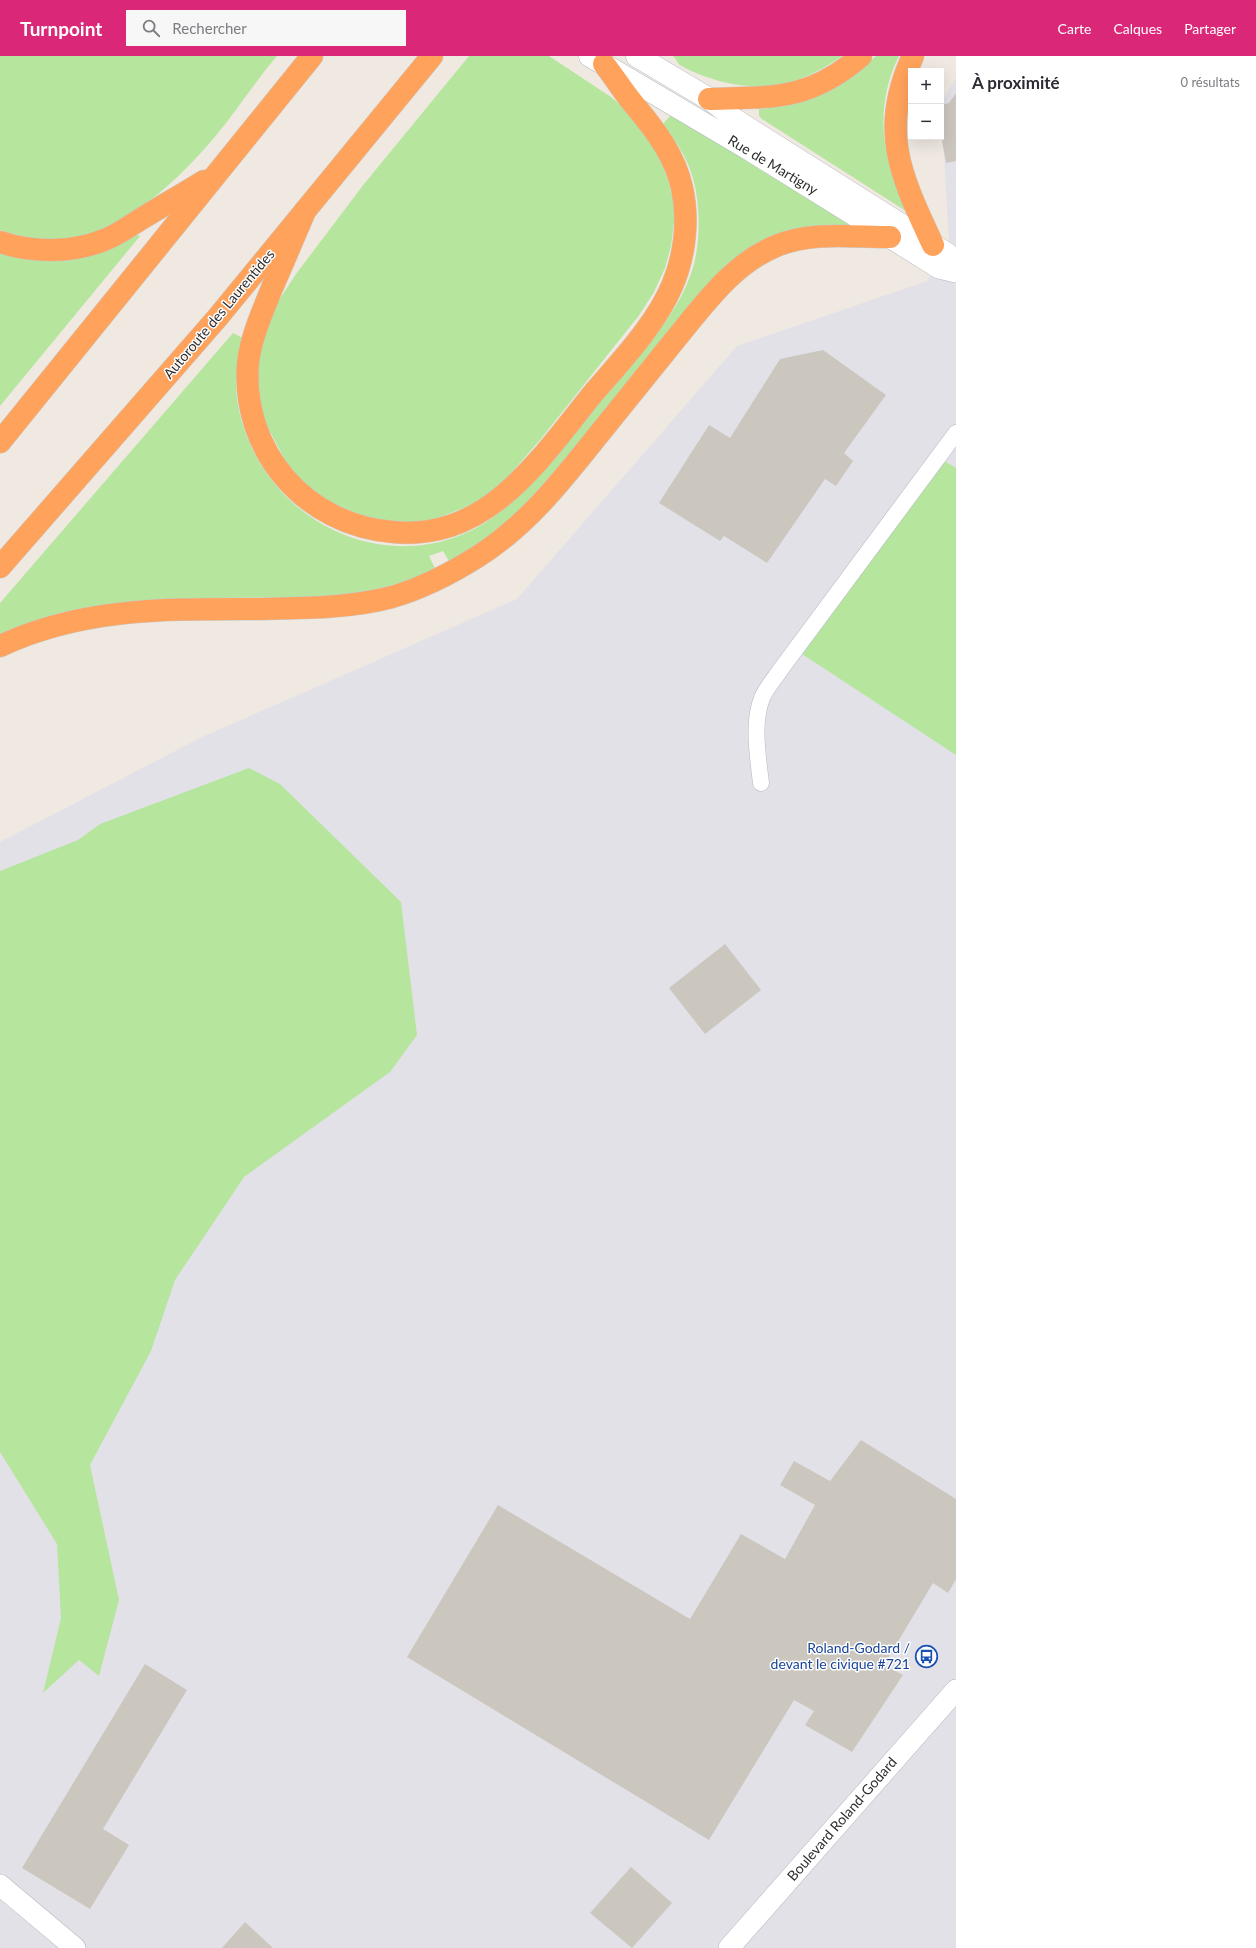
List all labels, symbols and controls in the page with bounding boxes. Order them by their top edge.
search box [126,10,406,46]
text: Turnpoint [20,17,102,40]
icon: search [140,17,162,39]
text: Rechercher [172,19,247,37]
text: Carte [1058,20,1091,37]
text: Calques [1113,20,1162,37]
text: Partager [1184,20,1236,37]
map controls [908,68,944,140]
button: + [908,68,944,104]
text: À proximité [972,72,1060,93]
text: 0 résultats [1181,74,1240,90]
button: − [908,104,944,140]
street label: Rue de Martigny [725,131,822,198]
street label: Autoroute des Laurentides [160,246,278,382]
place label: Roland-Godard / devant le civique #721 [771,1639,910,1672]
bus stop icon: Roland-Godard / devant le civique #721 [913,1643,939,1669]
street label: Boulevard Roland-Godard [783,1753,900,1884]

